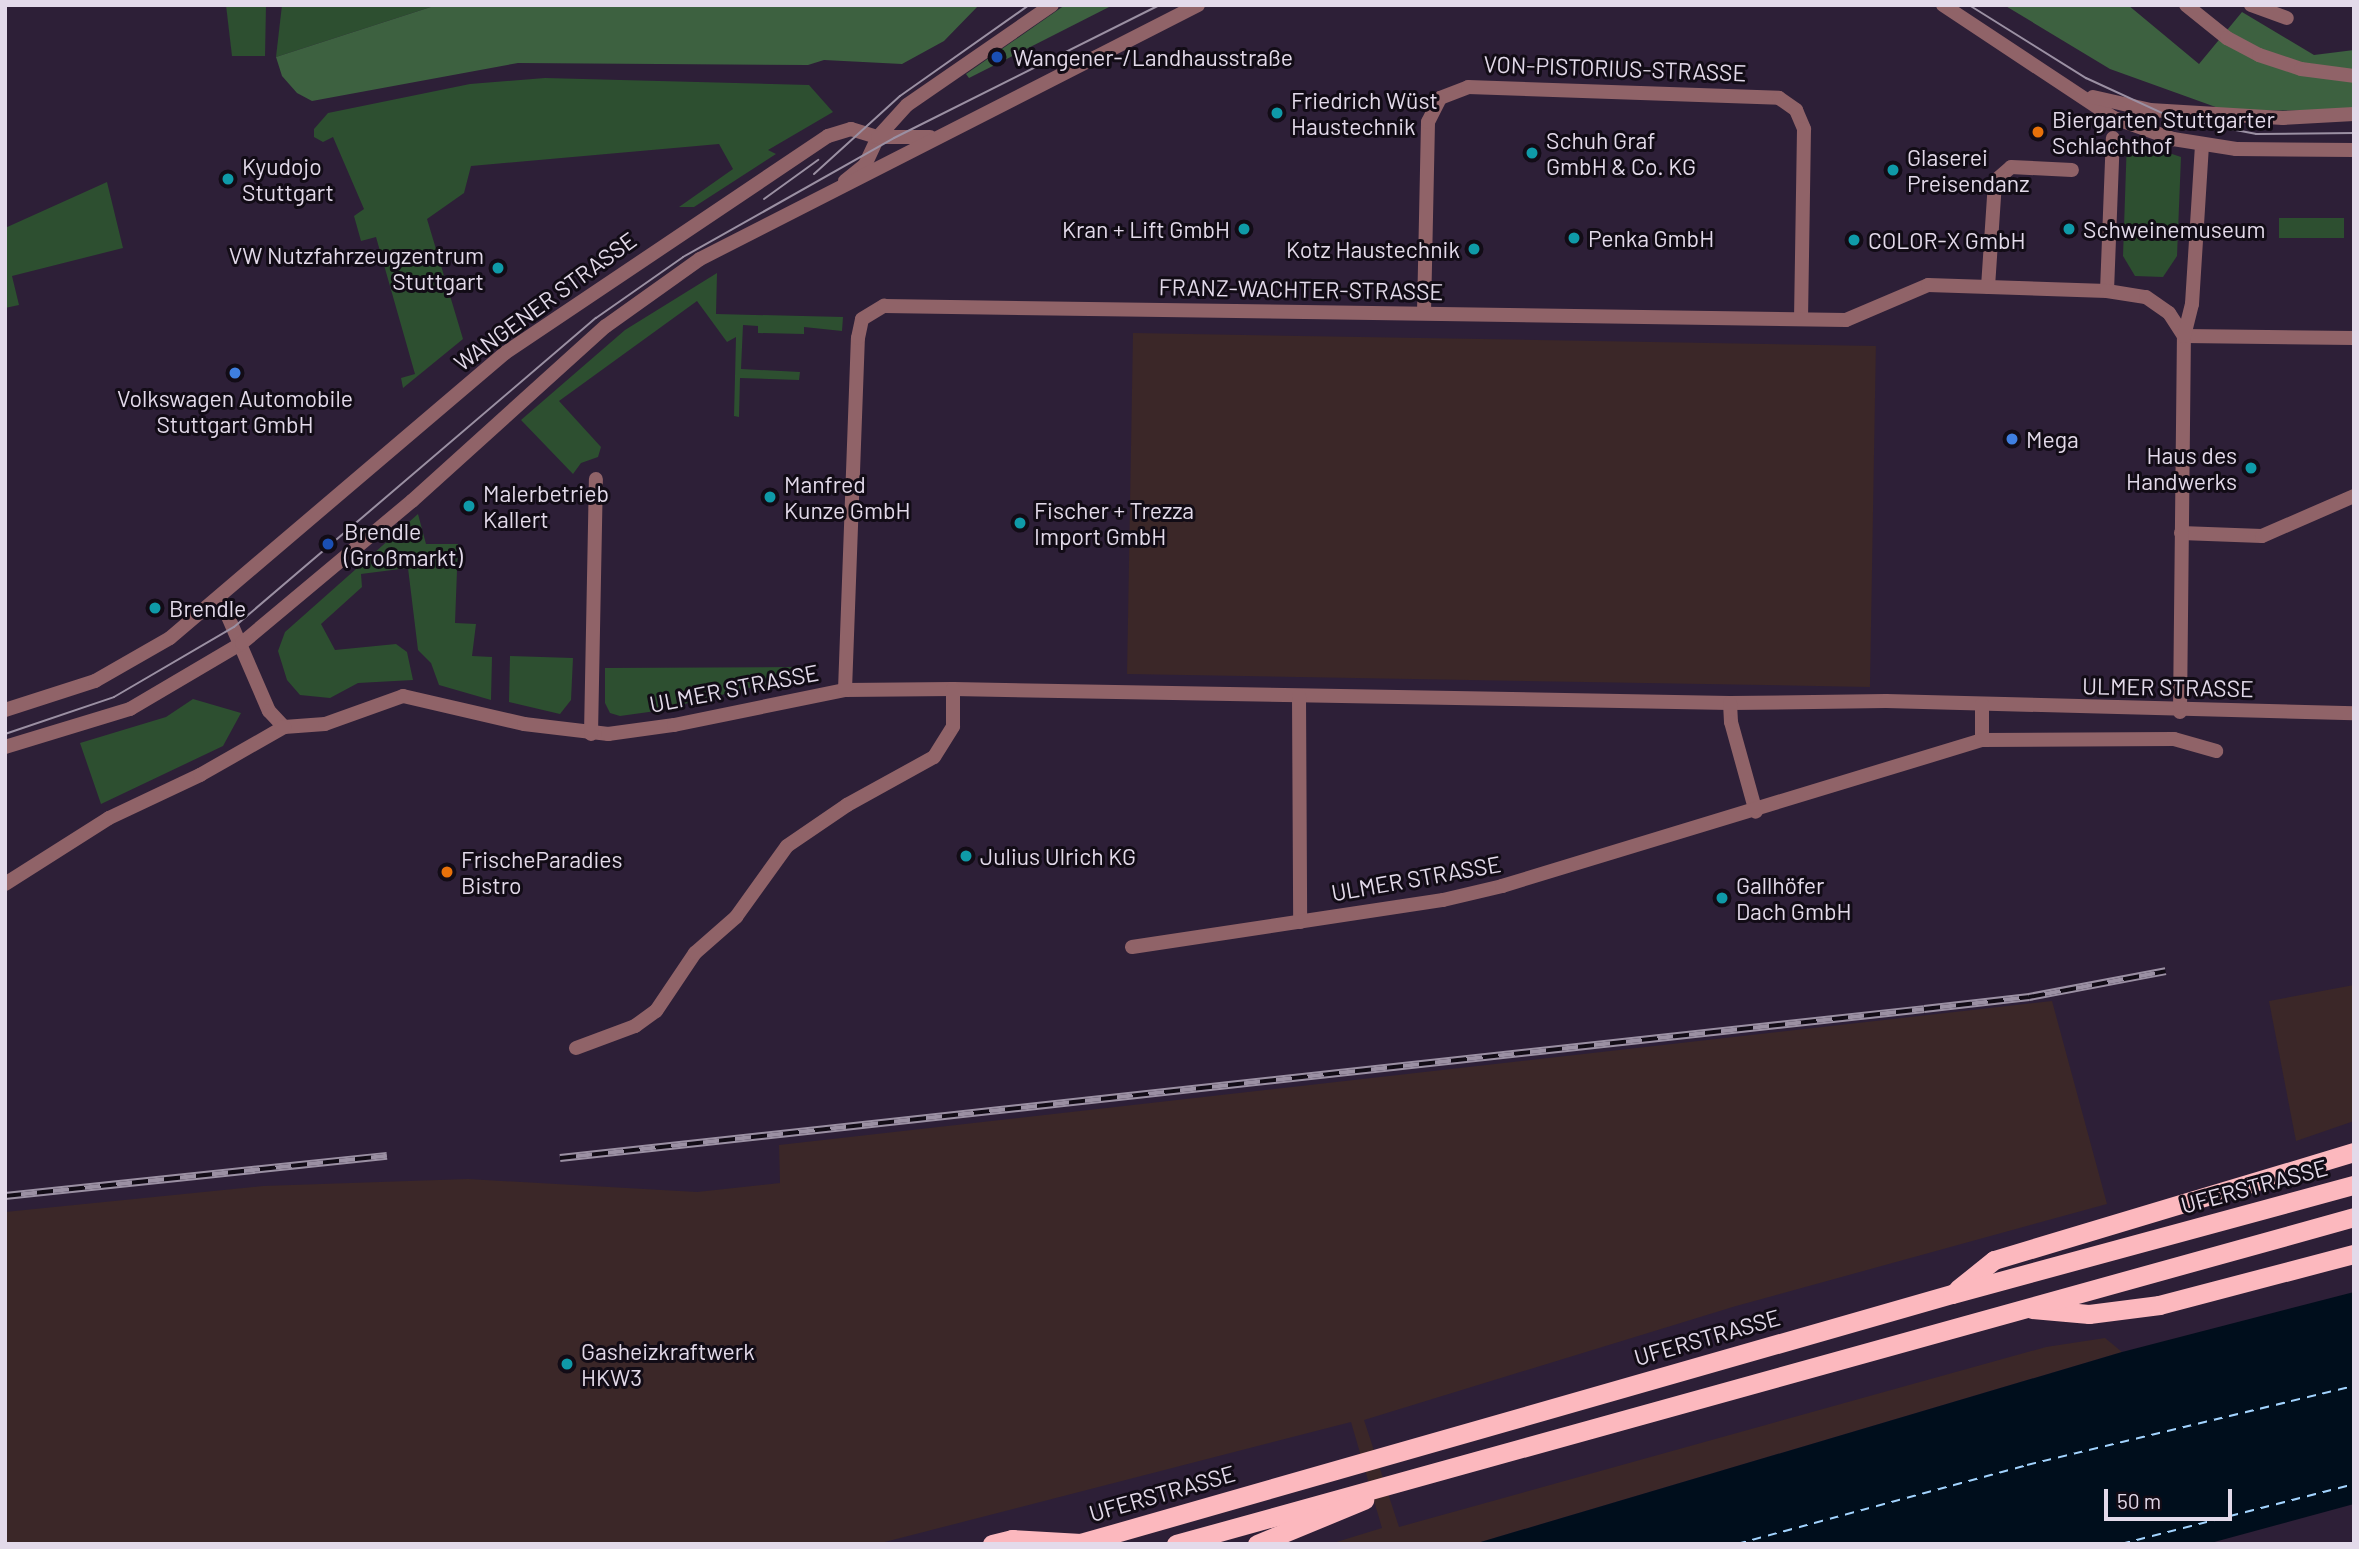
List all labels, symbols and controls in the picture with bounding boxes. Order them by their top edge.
place label: Wangener-/Landhausstraße [1013,43,1293,71]
marker: Wangener-/Landhausstraße [987,47,1007,67]
street label: VON-PISTORIUS-STRASSE [1483,50,1747,86]
place label: Friedrich Wüst Haustechnik [1291,86,1438,140]
marker: Friedrich Wüst Haustechnik [1269,105,1285,121]
place label: Biergarten Stuttgarter Schlachthof [2052,105,2275,159]
marker: Biergarten Stuttgarter Schlachthof [2030,124,2046,140]
place label: Schuh Graf GmbH & Co. KG [1546,126,1696,180]
place label: Glaserei Preisendanz [1907,143,2029,197]
marker: Schuh Graf GmbH & Co. KG [1524,145,1540,161]
place label: Kyudojo Stuttgart [242,152,334,206]
marker: Glaserei Preisendanz [1885,162,1901,178]
marker: Kyudojo Stuttgart [220,171,236,187]
place label: Kran + Lift GmbH [1062,215,1230,243]
place label: Schweinemuseum [2083,215,2265,243]
marker: Kran + Lift GmbH [1236,221,1252,237]
marker: Schweinemuseum [2061,221,2077,237]
place label: Penka GmbH [1588,224,1714,252]
street label: WANGENER STRASSE [449,226,641,376]
place label: COLOR-X GmbH [1868,226,2025,254]
marker: Penka GmbH [1566,230,1582,246]
marker: COLOR-X GmbH [1846,232,1862,248]
place label: Kotz Haustechnik [1286,235,1460,263]
place label: VW Nutzfahrzeugzentrum Stuttgart [229,241,484,295]
marker: Kotz Haustechnik [1466,241,1482,257]
marker: VW Nutzfahrzeugzentrum Stuttgart [490,260,506,276]
street label: FRANZ-WACHTER-STRASSE [1158,273,1444,305]
marker: Volkswagen Automobile Stuttgart GmbH [227,365,243,381]
place label: Volkswagen Automobile Stuttgart GmbH [117,384,353,438]
place label: Mega [2026,425,2079,453]
marker: Mega [2004,431,2020,447]
place label: Haus des Handwerks [2126,441,2237,495]
marker: Haus des Handwerks [2243,460,2259,476]
place label: Manfred Kunze GmbH [784,470,911,524]
place label: Malerbetrieb Kallert [483,479,609,533]
marker: Manfred Kunze GmbH [762,489,778,505]
place label: Fischer + Trezza Import GmbH [1034,496,1194,550]
marker: Malerbetrieb Kallert [461,498,477,514]
marker: Fischer + Trezza Import GmbH [1012,515,1028,531]
place label: Brendle (Großmarkt) [344,517,463,571]
marker: Brendle (Großmarkt) [318,534,338,554]
place label: Brendle [169,594,246,622]
marker: Brendle [147,600,163,616]
street label: ULMER STRASSE [647,658,821,718]
street label: ULMER STRASSE [2082,672,2254,702]
place label: Julius Ulrich KG [980,842,1136,870]
place label: FrischeParadies Bistro [461,845,622,899]
marker: Julius Ulrich KG [958,848,974,864]
street label: ULMER STRASSE [1329,849,1503,907]
marker: FrischeParadies Bistro [439,864,455,880]
place label: Gallhöfer Dach GmbH [1736,871,1851,925]
marker: Gallhöfer Dach GmbH [1714,890,1730,906]
street label: UFERSTRASSE [2178,1153,2330,1219]
street label: UFERSTRASSE [1631,1303,1783,1371]
place label: Gasheizkraftwerk HKW3 [581,1337,755,1391]
marker: Gasheizkraftwerk HKW3 [559,1356,575,1372]
street label: UFERSTRASSE [1086,1459,1238,1527]
scale bar [2107,1476,2235,1520]
text: 50 m [2117,1488,2161,1513]

